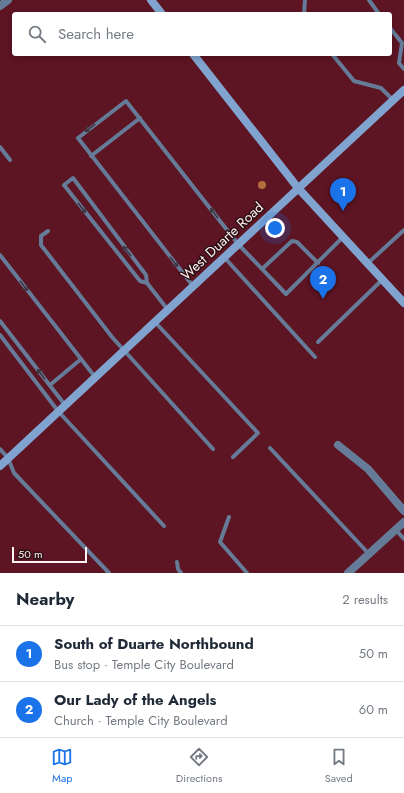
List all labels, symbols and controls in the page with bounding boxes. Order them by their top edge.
search box [12,12,392,56]
icon: search [26,23,48,45]
text: Search here [58,23,134,45]
one-way arrow [85,124,96,133]
pin: 1 [330,178,356,211]
street label: West Duarte Road [176,197,268,285]
one-way arrow [78,202,86,213]
one-way arrow [210,208,219,219]
your location [265,218,285,238]
one-way arrow [123,245,131,256]
one-way arrow [170,256,179,267]
pin: 2 [310,266,336,299]
one-way arrow [20,280,28,291]
one-way arrow [37,369,46,380]
scale bar [12,545,87,564]
text: 50 m [18,546,43,562]
text: Nearby [16,587,74,611]
text: 2 results [342,590,388,609]
text: South of Duarte Northbound [54,633,254,655]
text: 1 [26,644,32,663]
text: 50 m [359,644,388,663]
text: Bus stop · Temple City Boulevard [54,655,234,674]
text: Our Lady of the Angels [54,689,216,711]
text: 2 [25,700,33,719]
text: 60 m [359,700,388,719]
text: Church · Temple City Boulevard [54,711,228,730]
tab: Map [51,746,73,786]
tab: Directions [176,746,222,786]
tab: Saved [325,746,353,786]

